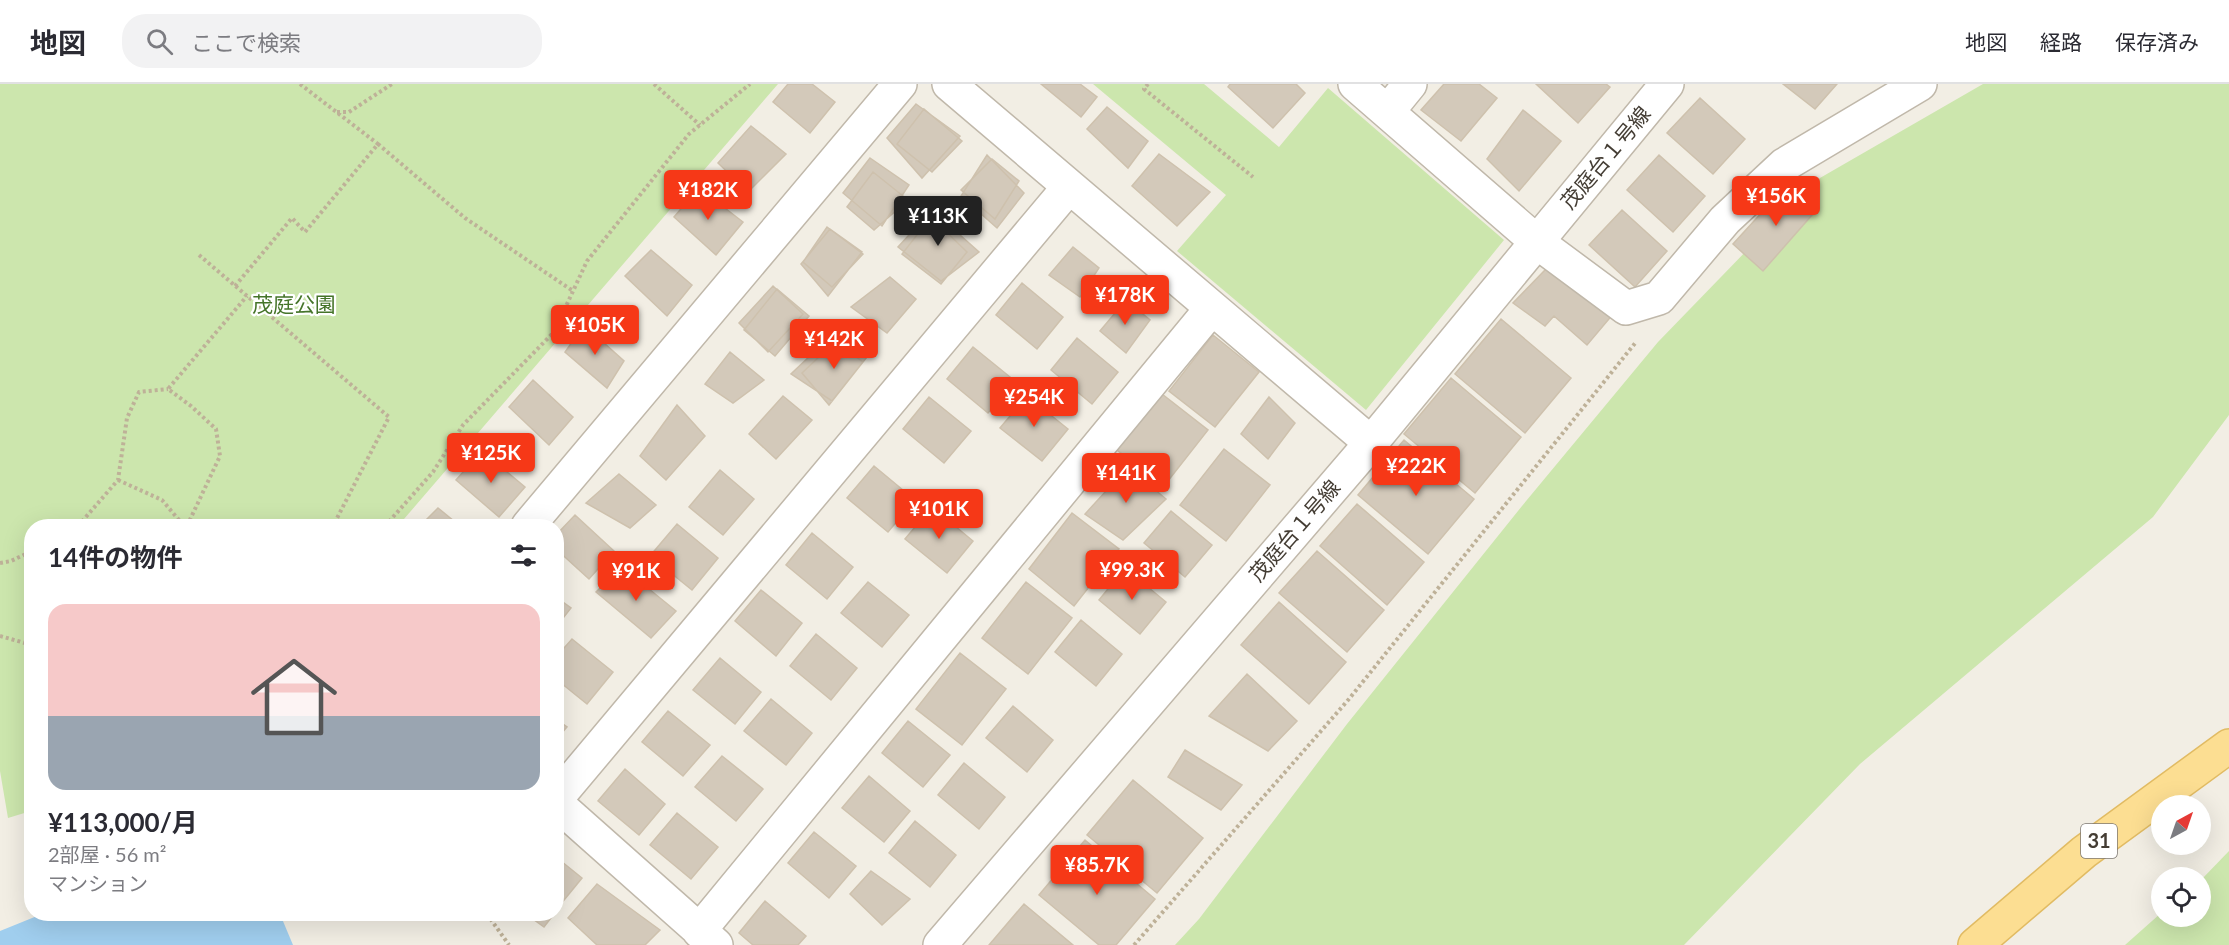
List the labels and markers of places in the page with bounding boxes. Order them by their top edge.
pin: ¥182K [666,170,750,221]
pin: ¥156K [1734,176,1818,227]
pin: ¥113K [896,196,980,247]
pin: ¥178K [1083,275,1167,326]
pin: ¥105K [553,305,637,356]
pin: ¥142K [792,319,876,370]
pin: ¥254K [992,377,1076,428]
pin: ¥125K [449,433,533,484]
pin: ¥222K [1374,446,1458,497]
pin: ¥141K [1084,453,1168,504]
pin: ¥101K [897,489,981,540]
pin: ¥99.3K [1083,550,1181,601]
pin: ¥91K [600,551,672,602]
pin: ¥85.7K [1048,845,1146,896]

